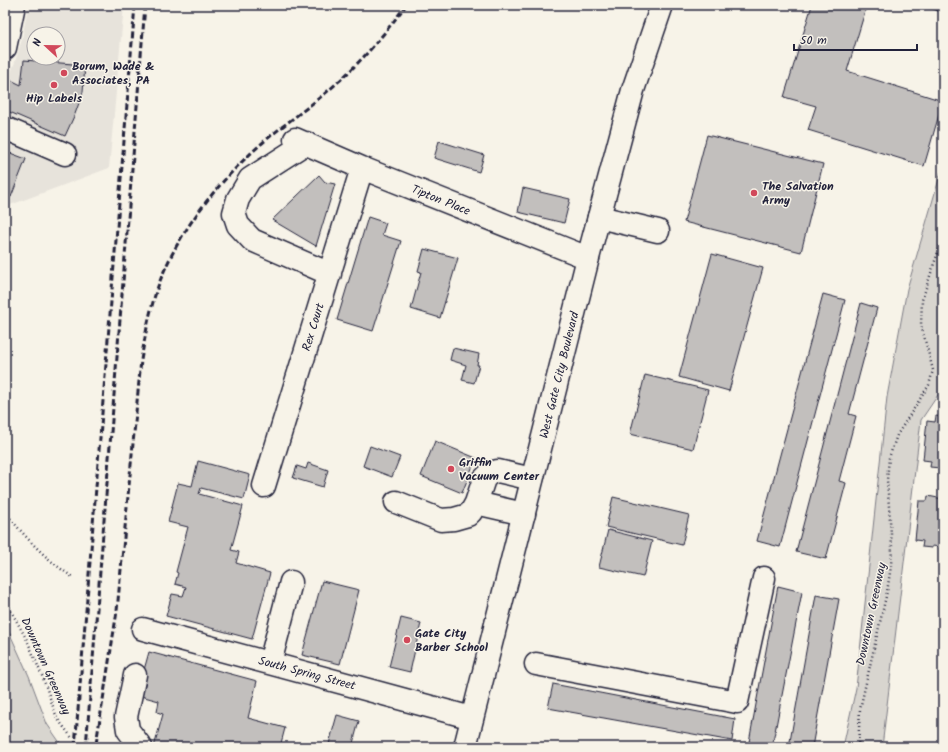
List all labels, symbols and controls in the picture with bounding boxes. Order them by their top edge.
north arrow [26,26,66,66]
scale bar [794,26,917,52]
text: 50 m [800,31,827,50]
text: N [28,36,47,49]
place label: Borum, Wade & Associates, PA [72,57,155,90]
marker: Borum, Wade & Associates, PA [59,68,69,78]
marker: Hip Labels [49,80,59,90]
place label: Hip Labels [26,89,82,108]
place label: The Salvation Army [762,177,834,210]
street label: Tipton Place [408,180,474,221]
marker: The Salvation Army [749,188,759,198]
street label: Rex Court [297,300,330,354]
street label: West Gate City Boulevard [535,309,585,441]
place label: Griffin Vacuum Center [459,453,540,486]
marker: Griffin Vacuum Center [446,464,456,474]
street label: Downtown Greenway [851,560,892,667]
street label: Downtown Greenway [16,614,76,718]
place label: Gate City Barber School [415,624,489,657]
marker: Gate City Barber School [402,635,412,645]
street label: South Spring Street [256,651,358,696]

